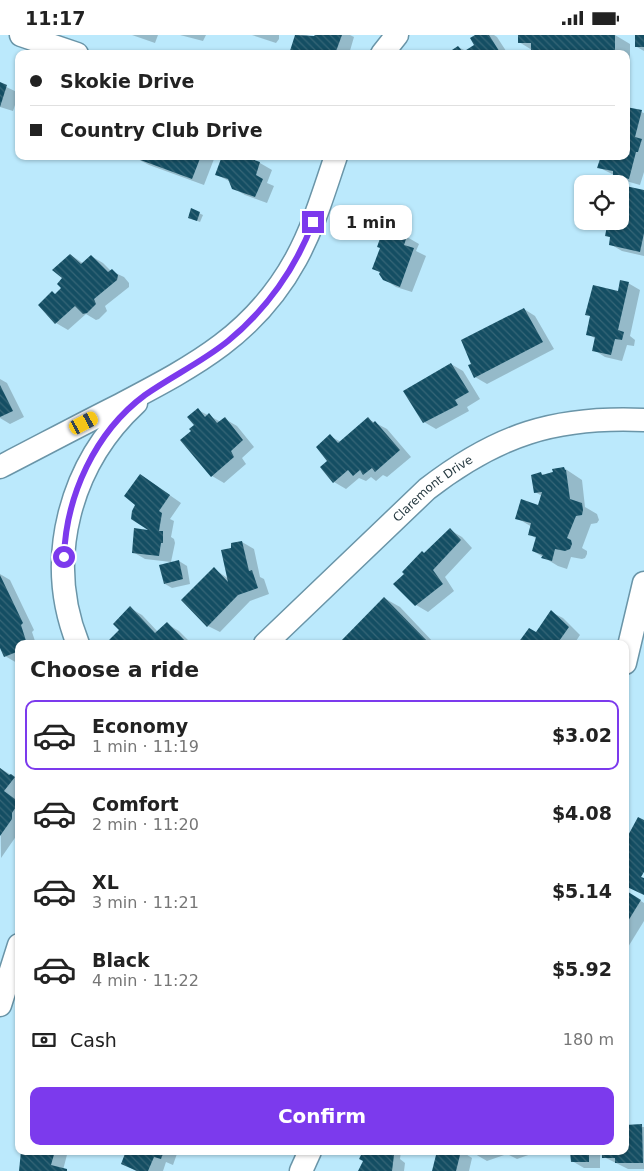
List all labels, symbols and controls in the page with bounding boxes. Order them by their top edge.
text: 11:17 [25,7,85,29]
text: Skokie Drive [60,70,194,92]
text: Country Club Drive [60,119,263,141]
map controls [574,175,629,230]
button: locate [574,175,629,230]
callout: 1 min [330,205,413,239]
route end [302,211,324,233]
text: 1 min [346,213,396,232]
car [67,409,100,437]
street label: Claremont Drive [390,453,475,525]
route start [53,546,75,568]
text: Choose a ride [30,657,199,682]
icon: car [32,713,77,758]
text: Economy [92,715,188,737]
text: $3.02 [552,724,612,746]
text: 1 min · 11:19 [92,737,199,756]
icon: car [32,791,77,836]
text: Comfort [92,793,179,815]
text: $4.08 [552,802,612,824]
text: 2 min · 11:20 [92,815,199,834]
icon: car [32,869,77,914]
text: XL [92,871,119,893]
text: $5.14 [552,880,612,902]
text: 3 min · 11:21 [92,893,199,912]
icon: car [32,947,77,992]
text: Black [92,949,150,971]
text: $5.92 [552,958,612,980]
text: 4 min · 11:22 [92,971,199,990]
icon: cash [30,1026,58,1054]
text: Cash [70,1029,117,1051]
text: 180 m [563,1030,614,1049]
button: Confirm [30,1087,614,1145]

